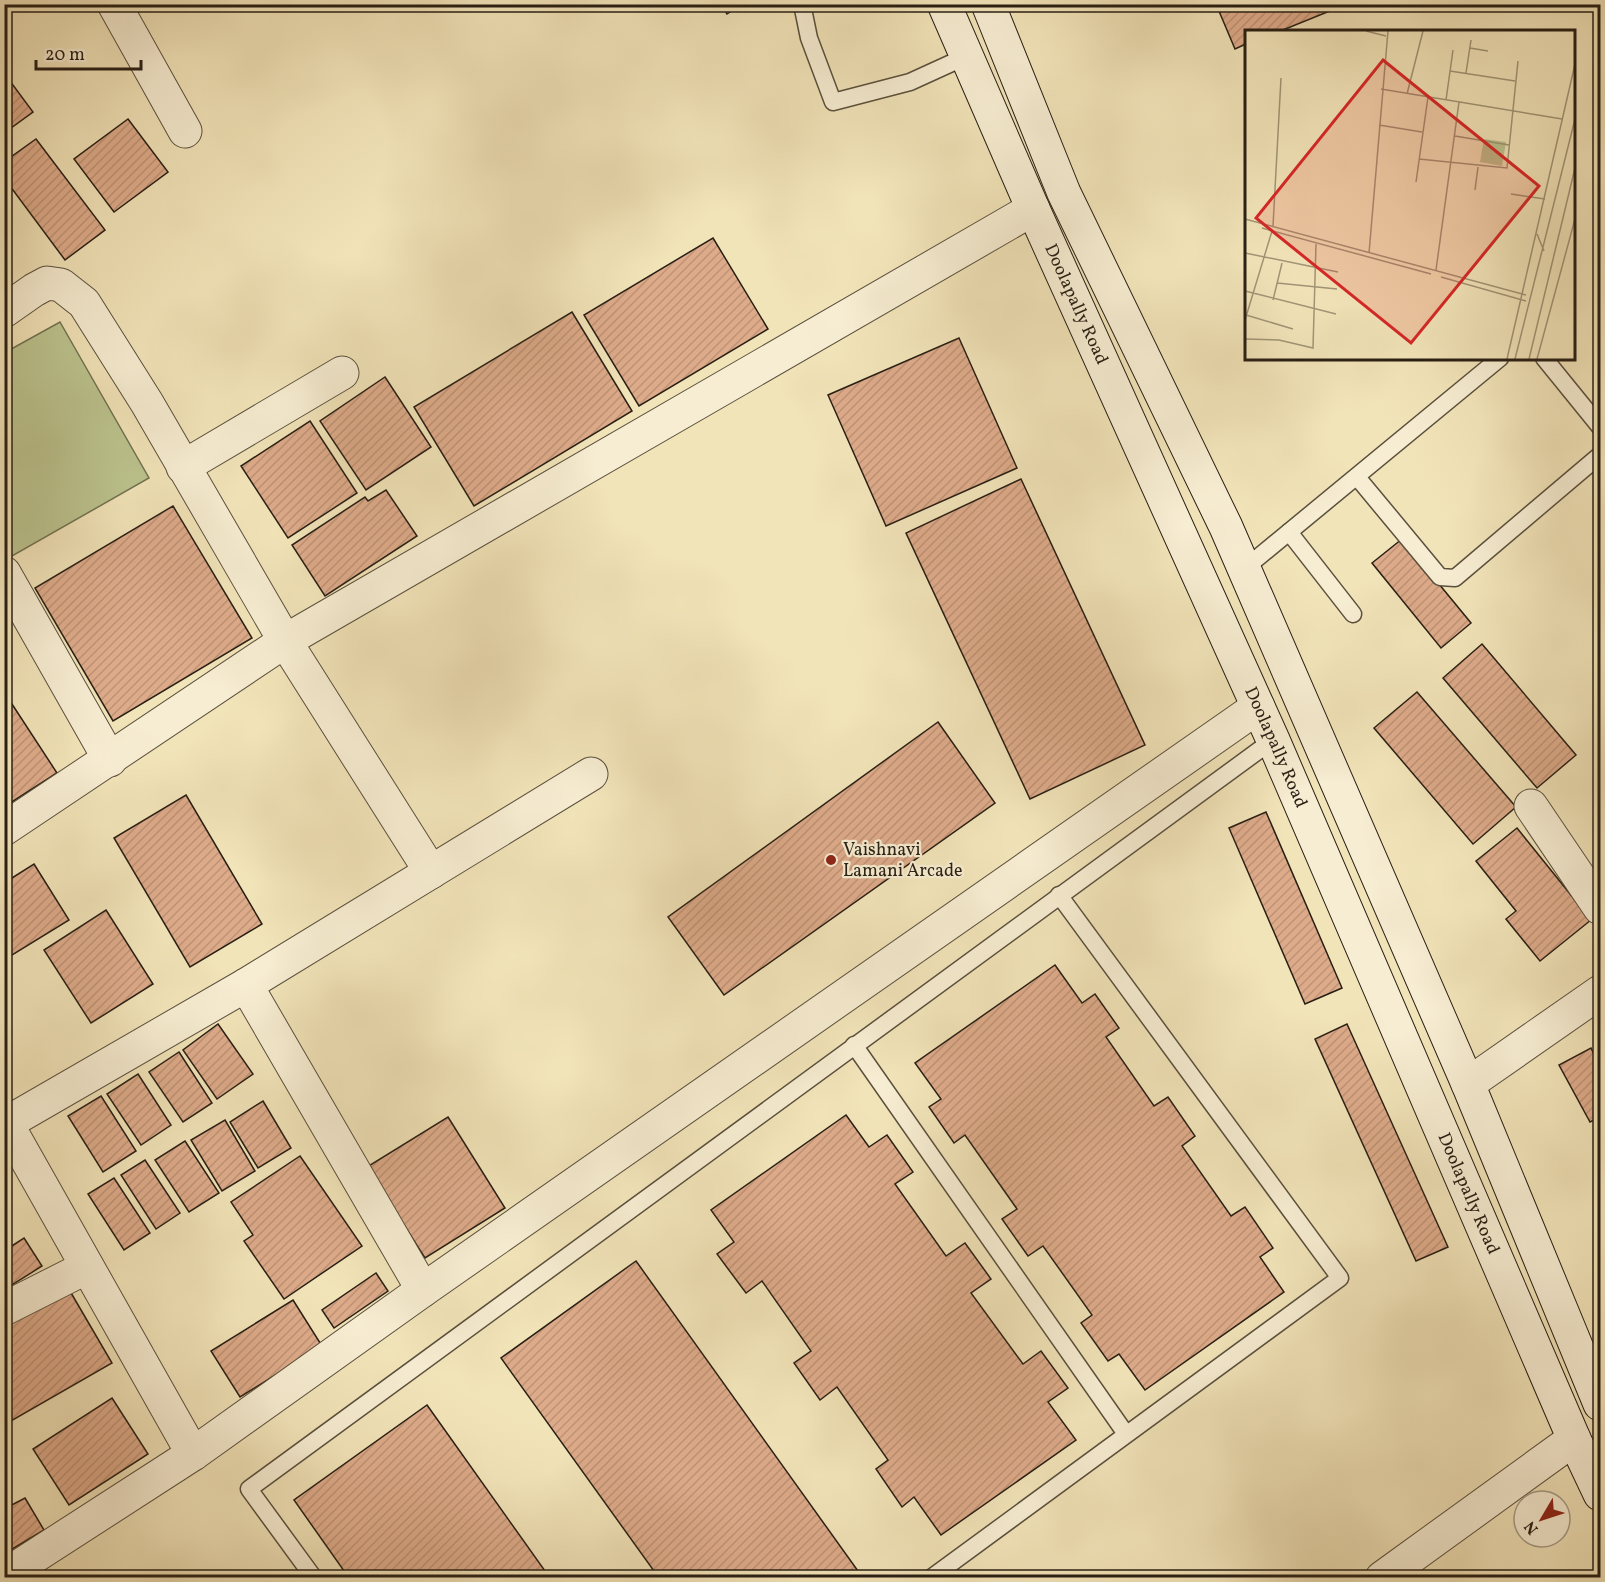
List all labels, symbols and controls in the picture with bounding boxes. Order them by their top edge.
inset map [1245,30,1575,360]
scale bar [36,33,141,71]
text: 20 m [45,43,85,68]
street label: Doolapally Road [1038,240,1114,369]
street label: Doolapally Road [1238,683,1313,812]
place label: Vaishnavi Lamani Arcade [843,838,963,884]
marker: Vaishnavi Lamani Arcade [824,853,838,867]
street label: Doolapally Road [1431,1129,1505,1258]
north arrow [1512,1489,1572,1549]
text: N [1519,1515,1544,1539]

